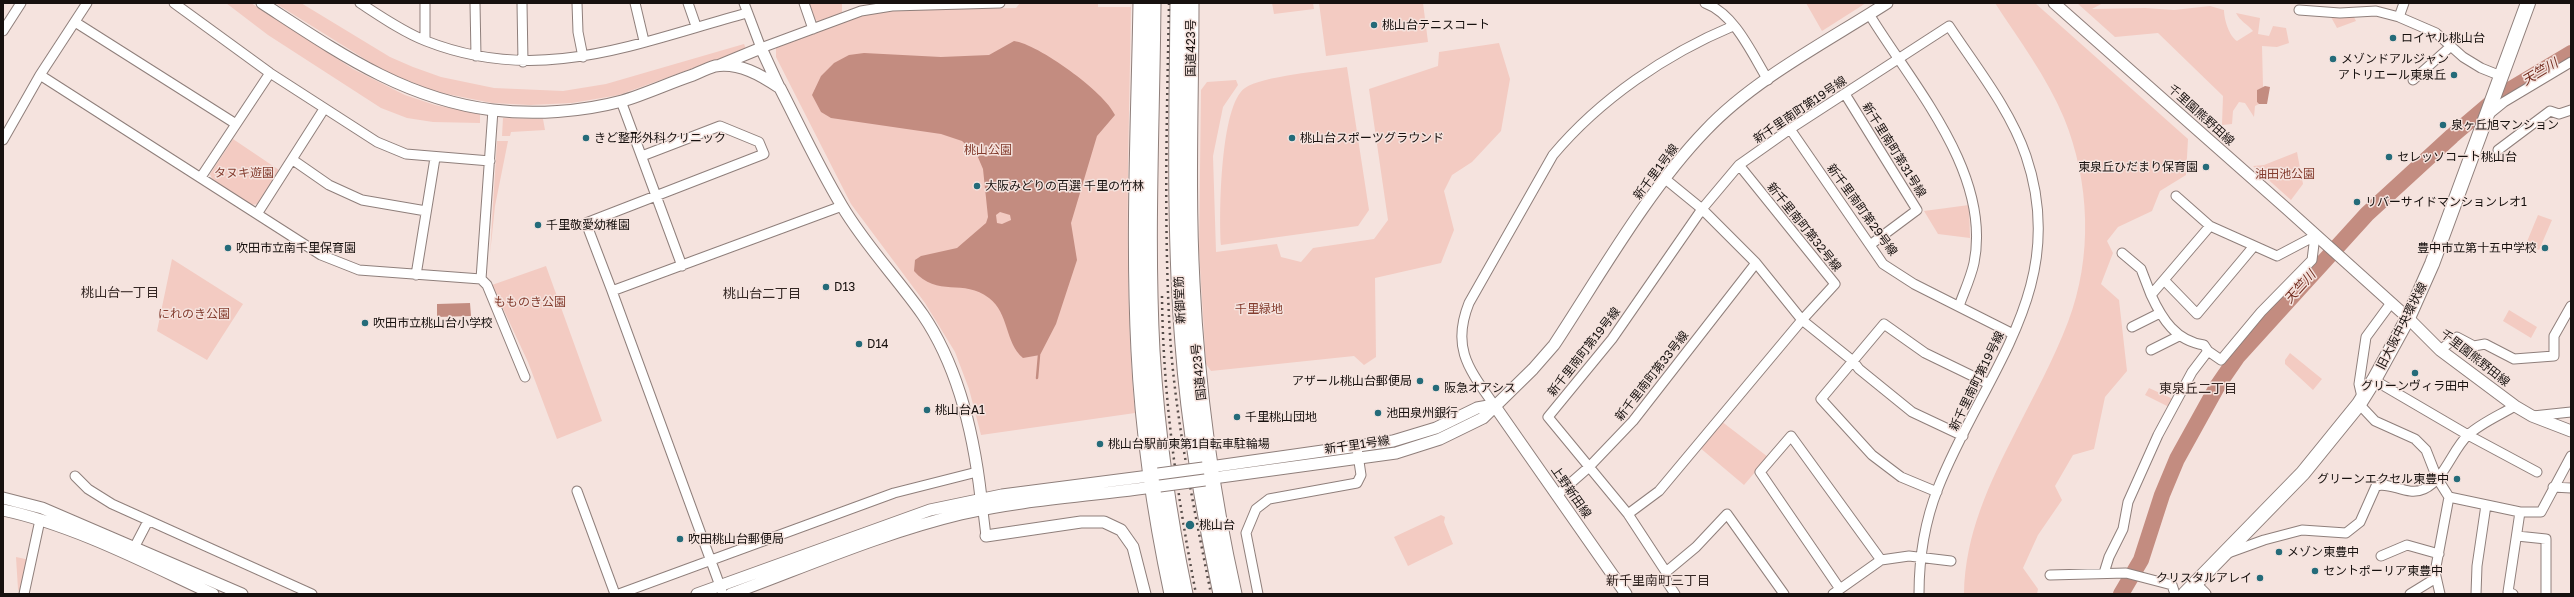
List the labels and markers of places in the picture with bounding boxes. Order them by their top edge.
place label: 桃山台テニスコート [1382,18,1490,32]
marker: 桃山台テニスコート [1369,20,1379,30]
place label: ロイヤル桃山台 [2401,31,2485,45]
marker: ロイヤル桃山台 [2388,33,2398,43]
place label: メゾンドアルジャン [2341,52,2449,66]
marker: メゾンドアルジャン [2328,54,2338,64]
place label: アトリエール東泉丘 [2338,68,2446,82]
marker: アトリエール東泉丘 [2449,70,2459,80]
place label: 泉ヶ丘旭マンション [2451,118,2559,132]
marker: 泉ヶ丘旭マンション [2438,120,2448,130]
place label: きど整形外科クリニック [594,131,726,145]
place label: 桃山台スポーツグラウンド [1300,131,1444,145]
marker: きど整形外科クリニック [581,133,591,143]
marker: 桃山台スポーツグラウンド [1287,133,1297,143]
place label: セレッソコート桃山台 [2397,150,2517,164]
marker: セレッソコート桃山台 [2384,152,2394,162]
place label: 東泉丘ひだまり保育園 [2078,160,2198,174]
marker: 東泉丘ひだまり保育園 [2201,162,2211,172]
place label: 大阪みどりの百選 千里の竹林 [985,179,1144,193]
marker: 大阪みどりの百選 千里の竹林 [972,181,982,191]
place label: リバーサイドマンションレオ1 [2365,195,2527,209]
marker: リバーサイドマンションレオ1 [2352,197,2362,207]
place label: 千里敬愛幼稚園 [546,218,630,232]
marker: 千里敬愛幼稚園 [533,220,543,230]
place label: 吹田市立南千里保育園 [236,241,356,255]
place label: 豊中市立第十五中学校 [2417,241,2537,255]
marker: 吹田市立南千里保育園 [223,243,233,253]
marker: 豊中市立第十五中学校 [2540,243,2550,253]
place label: D13 [834,280,855,294]
marker: D13 [821,282,831,292]
place label: 吹田市立桃山台小学校 [373,316,493,330]
marker: 吹田市立桃山台小学校 [360,318,370,328]
place label: D14 [867,337,889,351]
marker: D14 [854,339,864,349]
marker: グリーンヴィラ田中 [2410,368,2420,378]
place label: アザール桃山台郵便局 [1292,374,1412,388]
marker: アザール桃山台郵便局 [1415,376,1425,386]
place label: グリーンヴィラ田中 [2361,379,2469,393]
place label: 阪急オアシス [1444,381,1516,395]
marker: 阪急オアシス [1431,383,1441,393]
place label: 桃山台A1 [935,403,985,417]
marker: 桃山台A1 [922,405,932,415]
place label: 池田泉州銀行 [1386,406,1458,420]
marker: 池田泉州銀行 [1373,408,1383,418]
place label: 千里桃山団地 [1245,410,1317,424]
marker: 千里桃山団地 [1232,412,1242,422]
place label: 桃山台駅前東第1自転車駐輪場 [1108,437,1270,451]
marker: 桃山台駅前東第1自転車駐輪場 [1095,439,1105,449]
place label: グリーンエクセル東豊中 [2317,472,2449,486]
marker: グリーンエクセル東豊中 [2452,474,2462,484]
place label: 桃山台 [1199,518,1235,532]
marker: 桃山台 [1184,519,1196,531]
place label: 吹田桃山台郵便局 [688,532,784,546]
marker: 吹田桃山台郵便局 [675,534,685,544]
place label: メゾン東豊中 [2287,545,2359,559]
marker: メゾン東豊中 [2274,547,2284,557]
place label: セントポーリア東豊中 [2323,564,2443,578]
marker: セントポーリア東豊中 [2310,566,2320,576]
place label: クリスタルアレイ [2156,571,2252,585]
marker: クリスタルアレイ [2255,573,2265,583]

